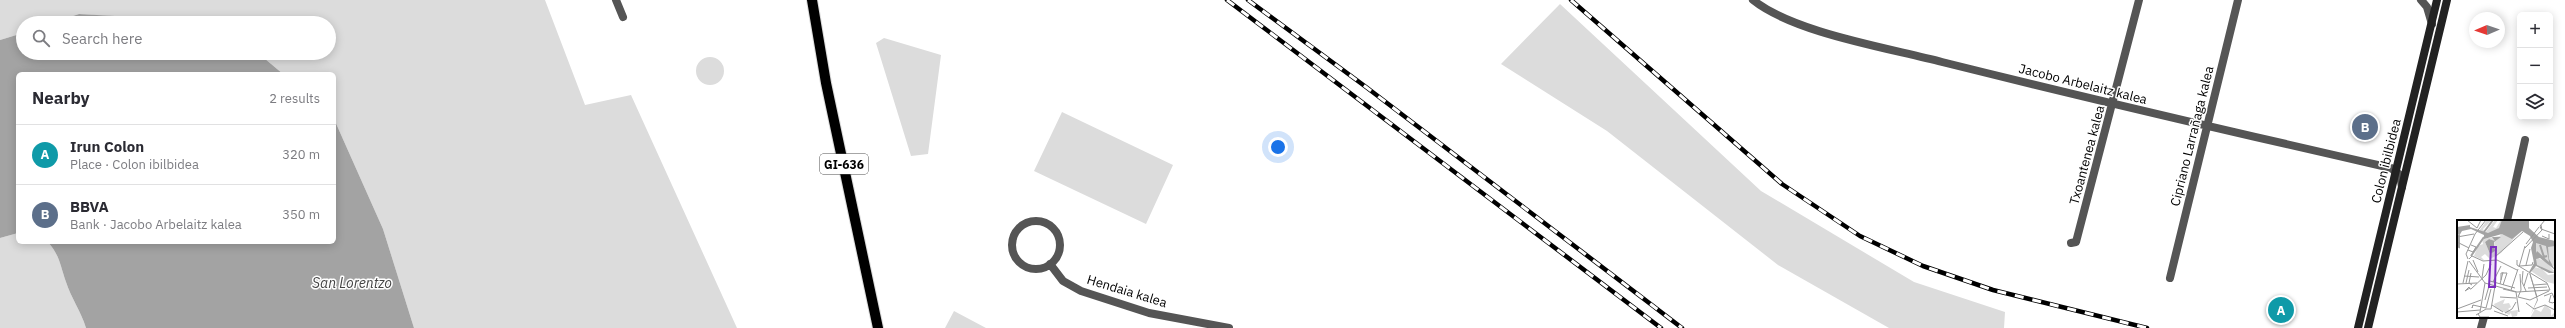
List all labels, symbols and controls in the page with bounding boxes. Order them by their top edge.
north arrow [2469,12,2505,48]
map controls [2517,12,2553,120]
button: + [2517,12,2553,48]
search box [16,16,336,60]
icon: search [30,27,52,49]
text: Search here [62,29,142,48]
button: − [2517,48,2553,84]
street label: Jacobo Arbelaitz kalea [2017,60,2149,108]
street label: Cipriano Larrañaga kalea [2166,64,2218,208]
button: layers [2517,84,2553,120]
text: Nearby [32,87,90,109]
text: 2 results [269,90,320,107]
street label: Txoantenea kalea [2066,103,2108,207]
pin: B [2352,112,2378,142]
street label: Colon ibilbidea [2367,117,2405,205]
text: Irun Colon [70,137,144,156]
your location [1268,137,1288,157]
text: A [41,146,49,163]
text: 320 m [282,146,320,163]
road number: GI-636 [820,154,868,174]
text: Place · Colon ibilbidea [70,156,199,173]
text: BBVA [70,197,109,216]
text: B [41,206,49,223]
text: 350 m [282,206,320,223]
text: Bank · Jacobo Arbelaitz kalea [70,216,242,233]
inset map [2457,220,2555,318]
street label: Hendaia kalea [1085,271,1169,311]
water label: San Lorentzo [312,274,392,292]
pin: A [2268,295,2294,325]

